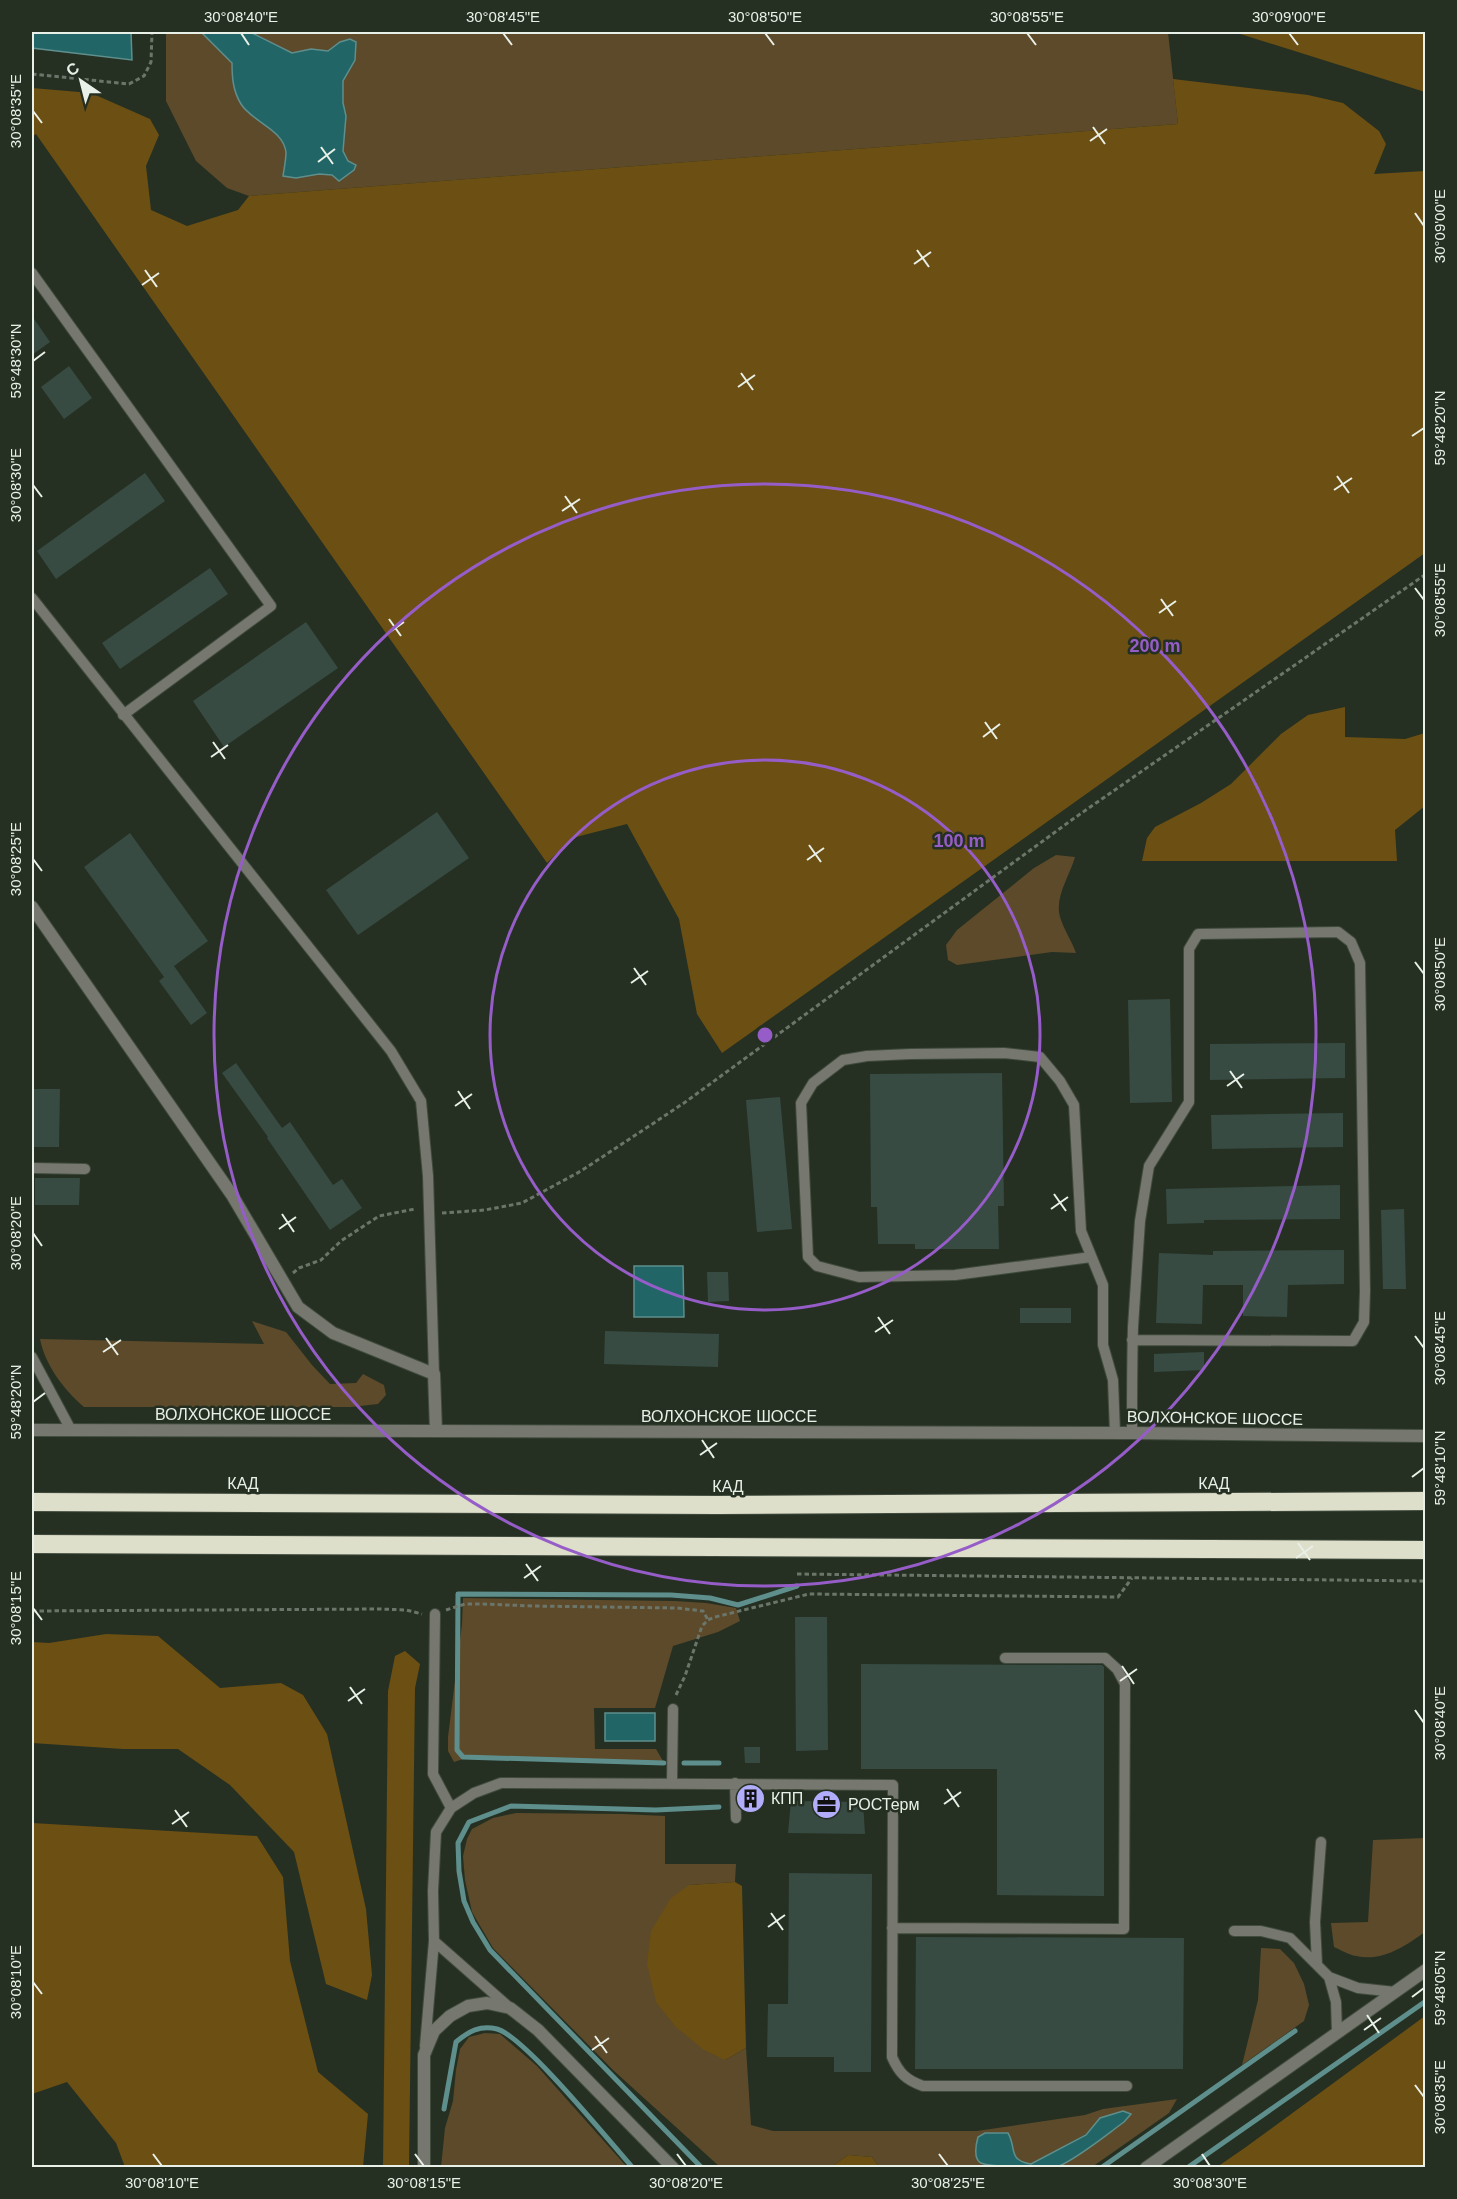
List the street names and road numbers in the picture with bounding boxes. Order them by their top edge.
street label: ВОЛХОНСКОЕ ШОССЕ [155,1406,331,1423]
street label: ВОЛХОНСКОЕ ШОССЕ [641,1408,817,1425]
street label: ВОЛХОНСКОЕ ШОССЕ [1127,1408,1303,1428]
street label: КАД [227,1475,259,1492]
street label: КАД [1198,1475,1230,1492]
street label: КАД [712,1478,744,1495]

